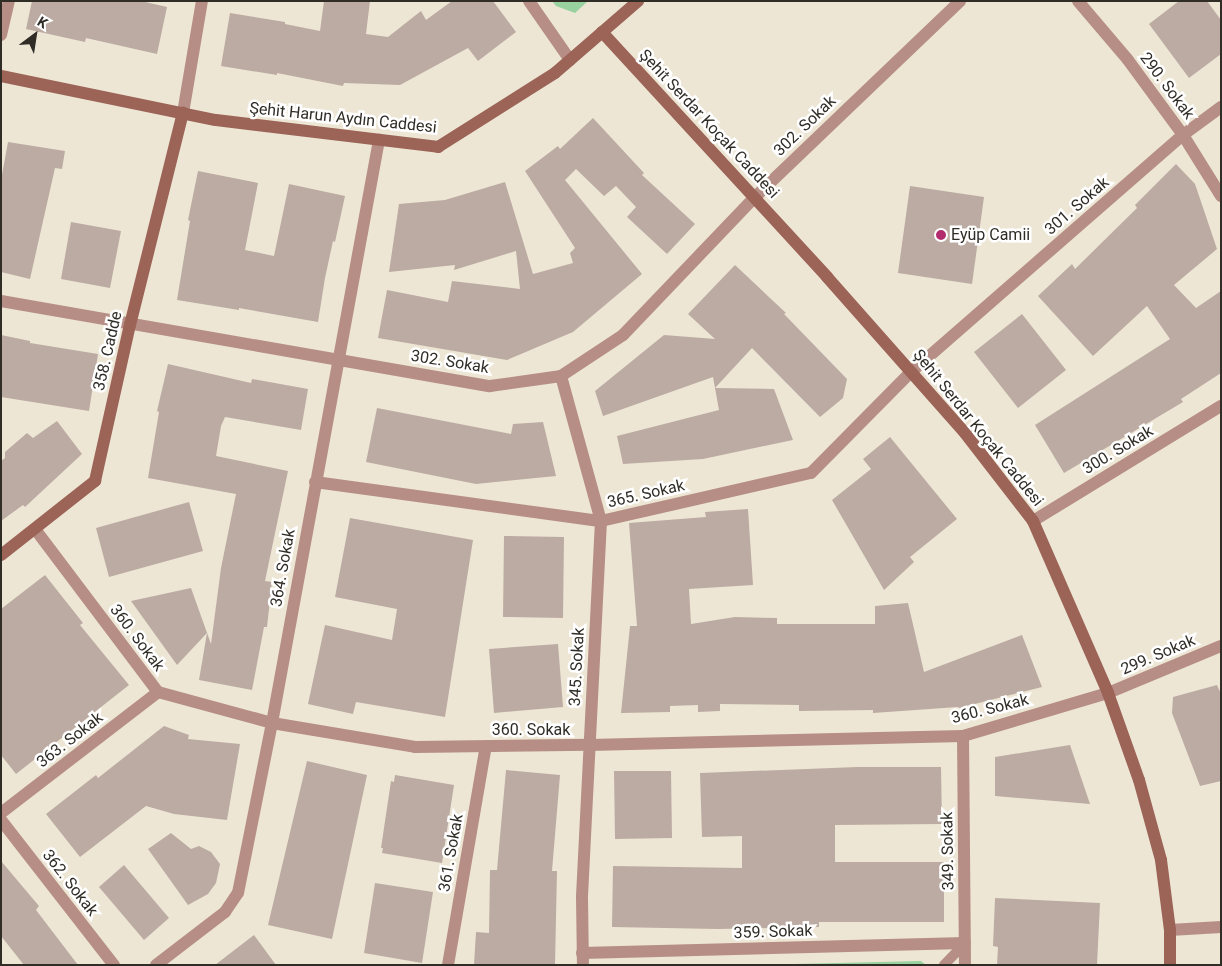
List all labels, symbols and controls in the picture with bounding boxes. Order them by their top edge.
north arrow [10,10,60,60]
text: K [35,13,51,31]
street label: Şehit Serdar Koçak Caddesi [635,46,783,202]
street label: 290. Sokak [1136,49,1198,123]
street label: 302. Sokak [770,92,840,160]
street label: Şehit Harun Aydın Caddesi [248,99,438,137]
street label: 301. Sokak [1041,173,1113,239]
place label: Eyüp Camii [951,225,1030,245]
marker: Eyüp Camii [935,229,947,241]
street label: 358. Cadde [90,309,126,393]
street label: 302. Sokak [410,346,490,378]
street label: Şehit Serdar Koçak Caddesi [909,346,1047,510]
street label: 300. Sokak [1079,422,1157,478]
street label: 365. Sokak [605,476,687,512]
street label: 364. Sokak [267,528,299,608]
street label: 360. Sokak [106,601,168,675]
street label: 345. Sokak [565,627,589,707]
street label: 299. Sokak [1118,631,1198,679]
street label: 360. Sokak [949,690,1031,728]
street label: 363. Sokak [33,708,107,772]
street label: 360. Sokak [492,720,570,740]
street label: 349. Sokak [938,811,958,891]
street label: 361. Sokak [435,813,467,893]
street label: 362. Sokak [38,846,102,920]
street label: 359. Sokak [733,921,813,943]

